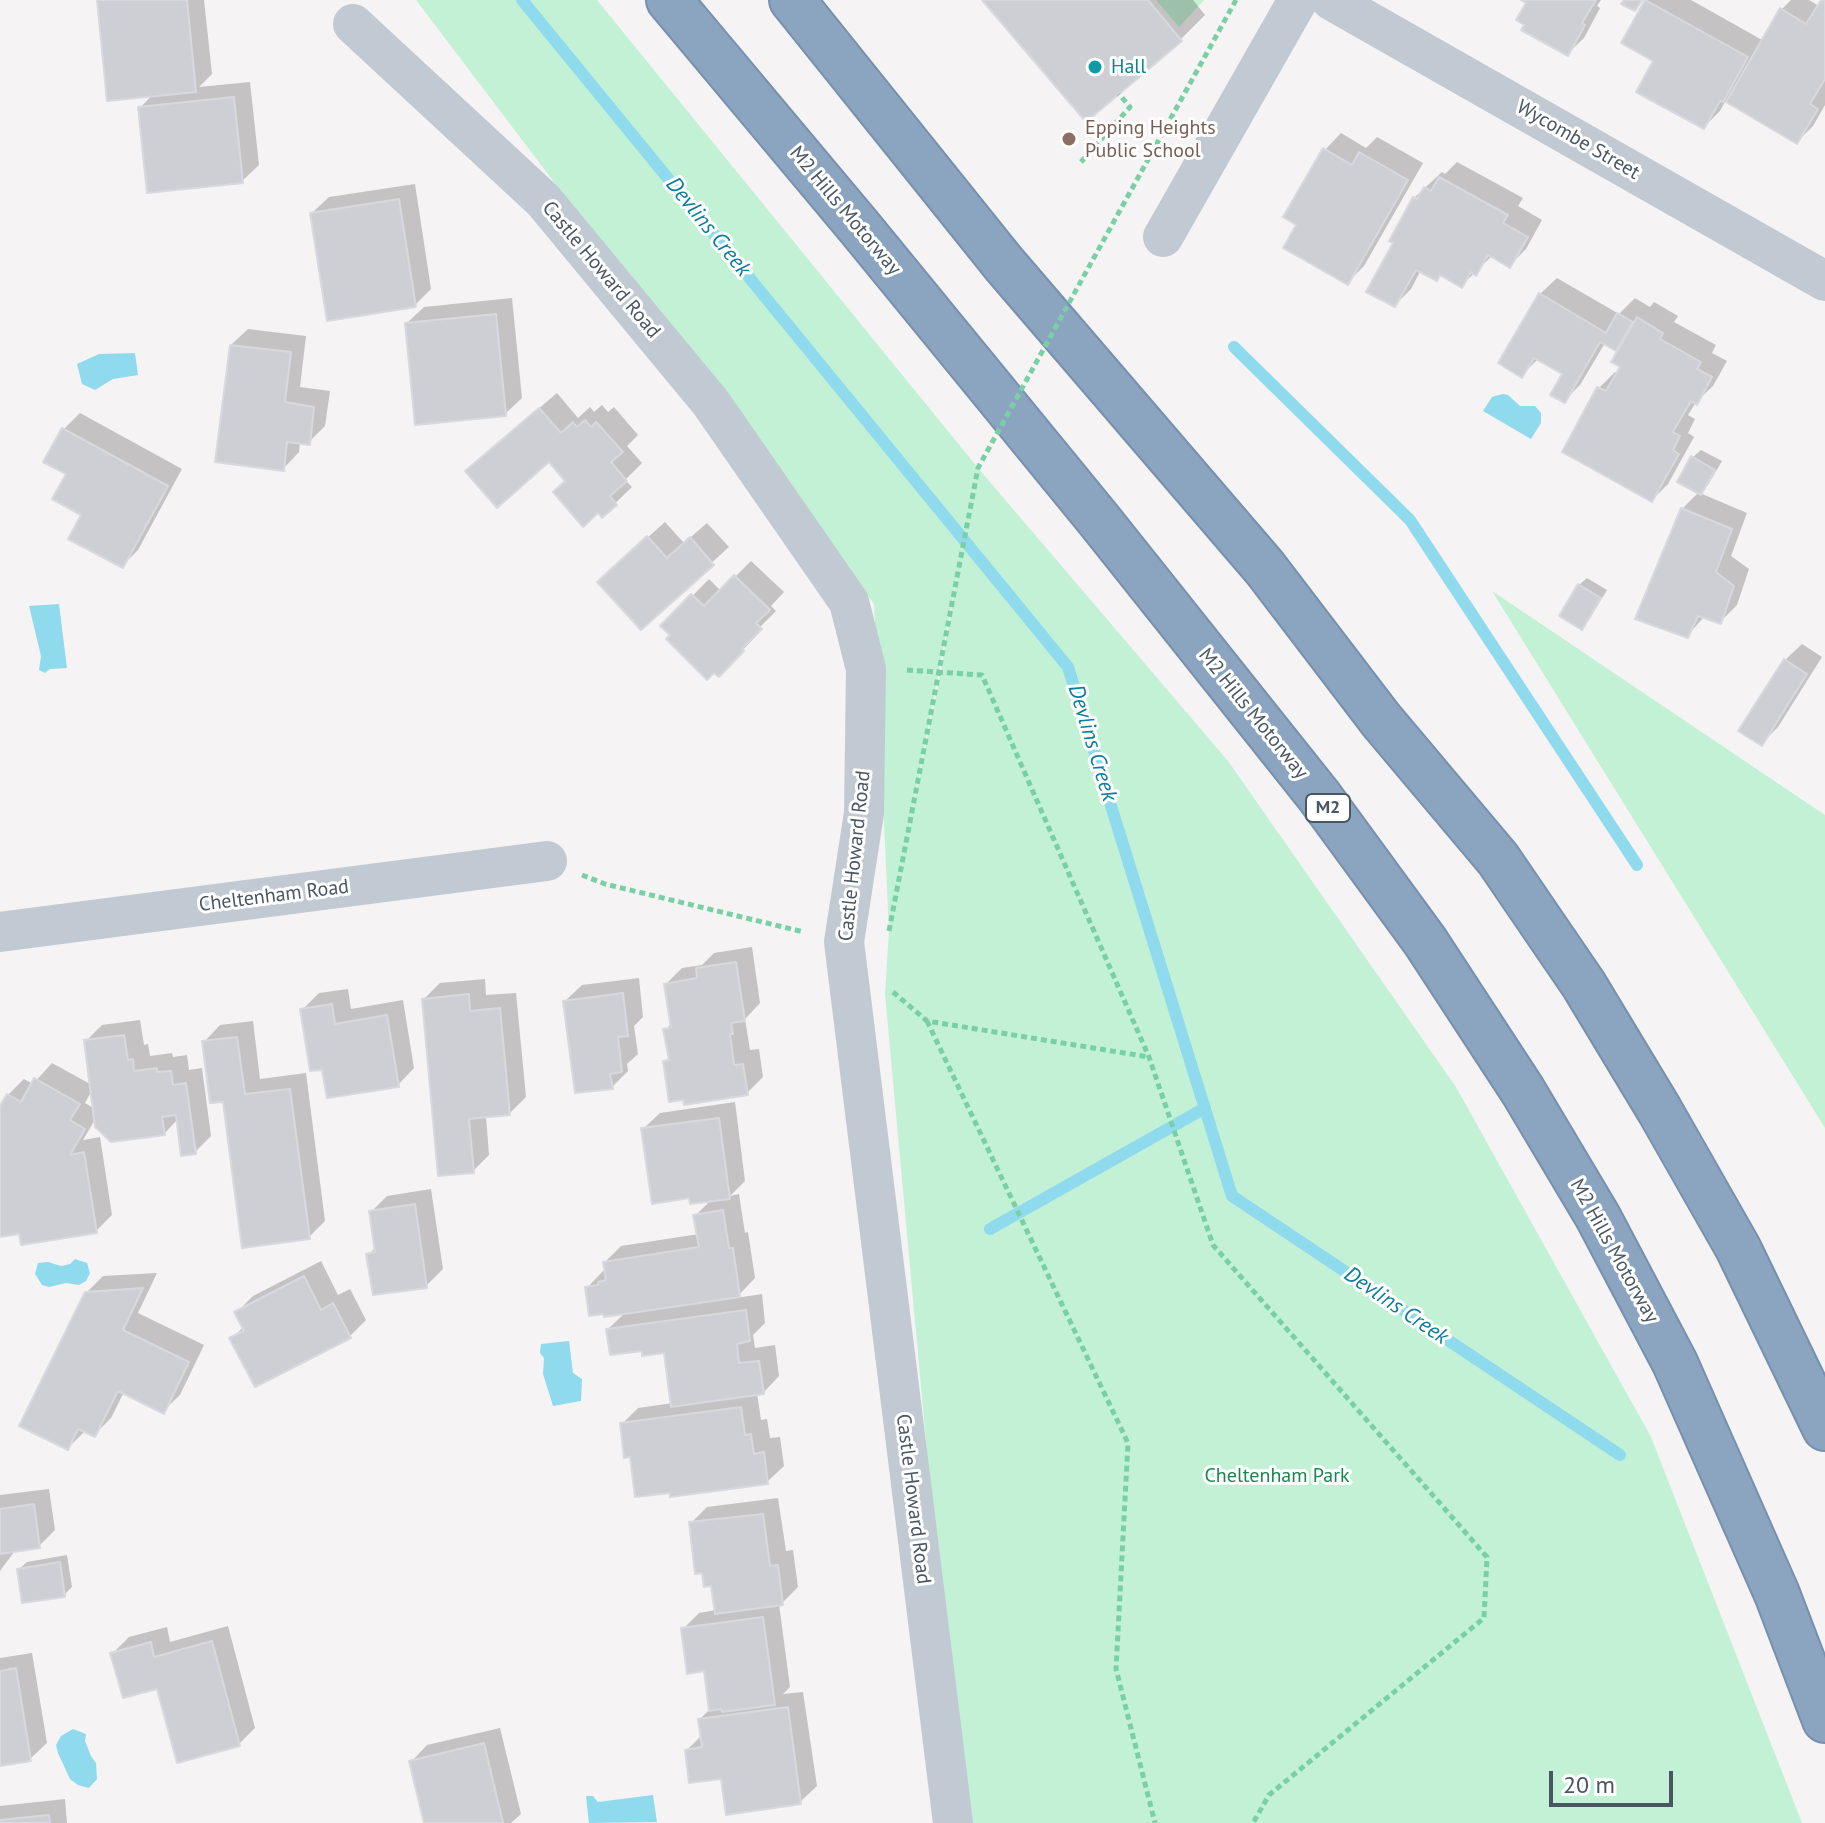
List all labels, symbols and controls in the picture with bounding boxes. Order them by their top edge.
place label: Hall [1111,55,1146,79]
marker: Hall [1086,58,1104,76]
street label: Wycombe Street [1512,95,1644,185]
place label: Epping Heights Public School [1085,116,1216,163]
marker: Epping Heights Public School [1060,130,1078,148]
street label: M2 Hills Motorway [784,142,906,280]
water label: Devlins Creek [660,172,756,282]
street label: Castle Howard Road [537,197,665,343]
street label: M2 Hills Motorway [1193,644,1313,784]
water label: Devlins Creek [1062,682,1122,804]
street label: Castle Howard Road [834,770,876,942]
road number: M2 [1306,794,1350,822]
street label: Cheltenham Road [198,875,350,917]
street label: M2 Hills Motorway [1565,1175,1663,1327]
water label: Devlins Creek [1339,1261,1453,1351]
street label: Castle Howard Road [891,1413,935,1585]
park label: Cheltenham Park [1204,1464,1350,1488]
scale bar [1553,1755,1677,1805]
text: 20 m [1563,1769,1615,1800]

